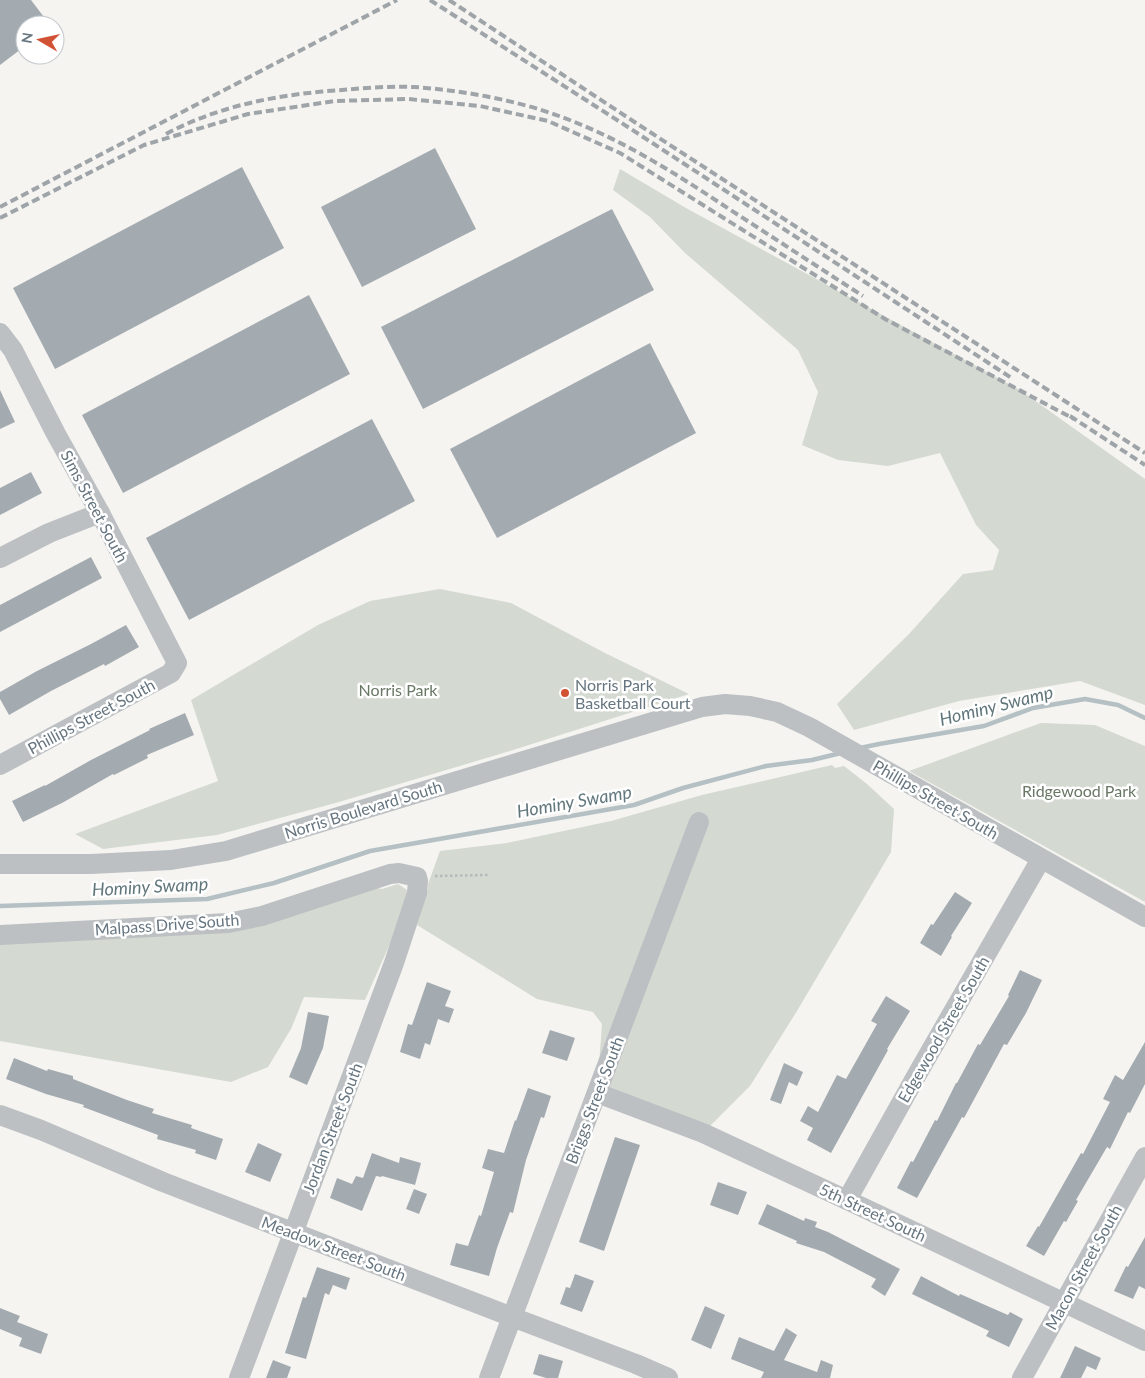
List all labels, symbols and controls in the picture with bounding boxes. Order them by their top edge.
north arrow [15,15,65,65]
text: N [17,31,36,45]
street label: Sims Street South [57,447,133,565]
street label: Phillips Street South [24,674,158,758]
place label: Norris Park Basketball Court [575,675,691,712]
park label: Norris Park [359,680,438,699]
water label: Hominy Swamp [937,680,1055,730]
marker: Norris Park Basketball Court [559,687,571,699]
street label: Phillips Street South [870,755,1002,843]
street label: Norris Boulevard South [282,776,444,842]
water label: Hominy Swamp [515,780,633,822]
park label: Ridgewood Park [1022,781,1137,800]
water label: Hominy Swamp [91,872,209,900]
street label: Malpass Drive South [94,909,240,939]
street label: Edgewood Street South [893,953,993,1105]
street label: Briggs Street South [561,1034,627,1166]
street label: Jordan Street South [298,1060,366,1196]
street label: 5th Street South [817,1179,929,1245]
street label: Macon Street South [1041,1201,1125,1333]
street label: Meadow Street South [259,1212,409,1284]

